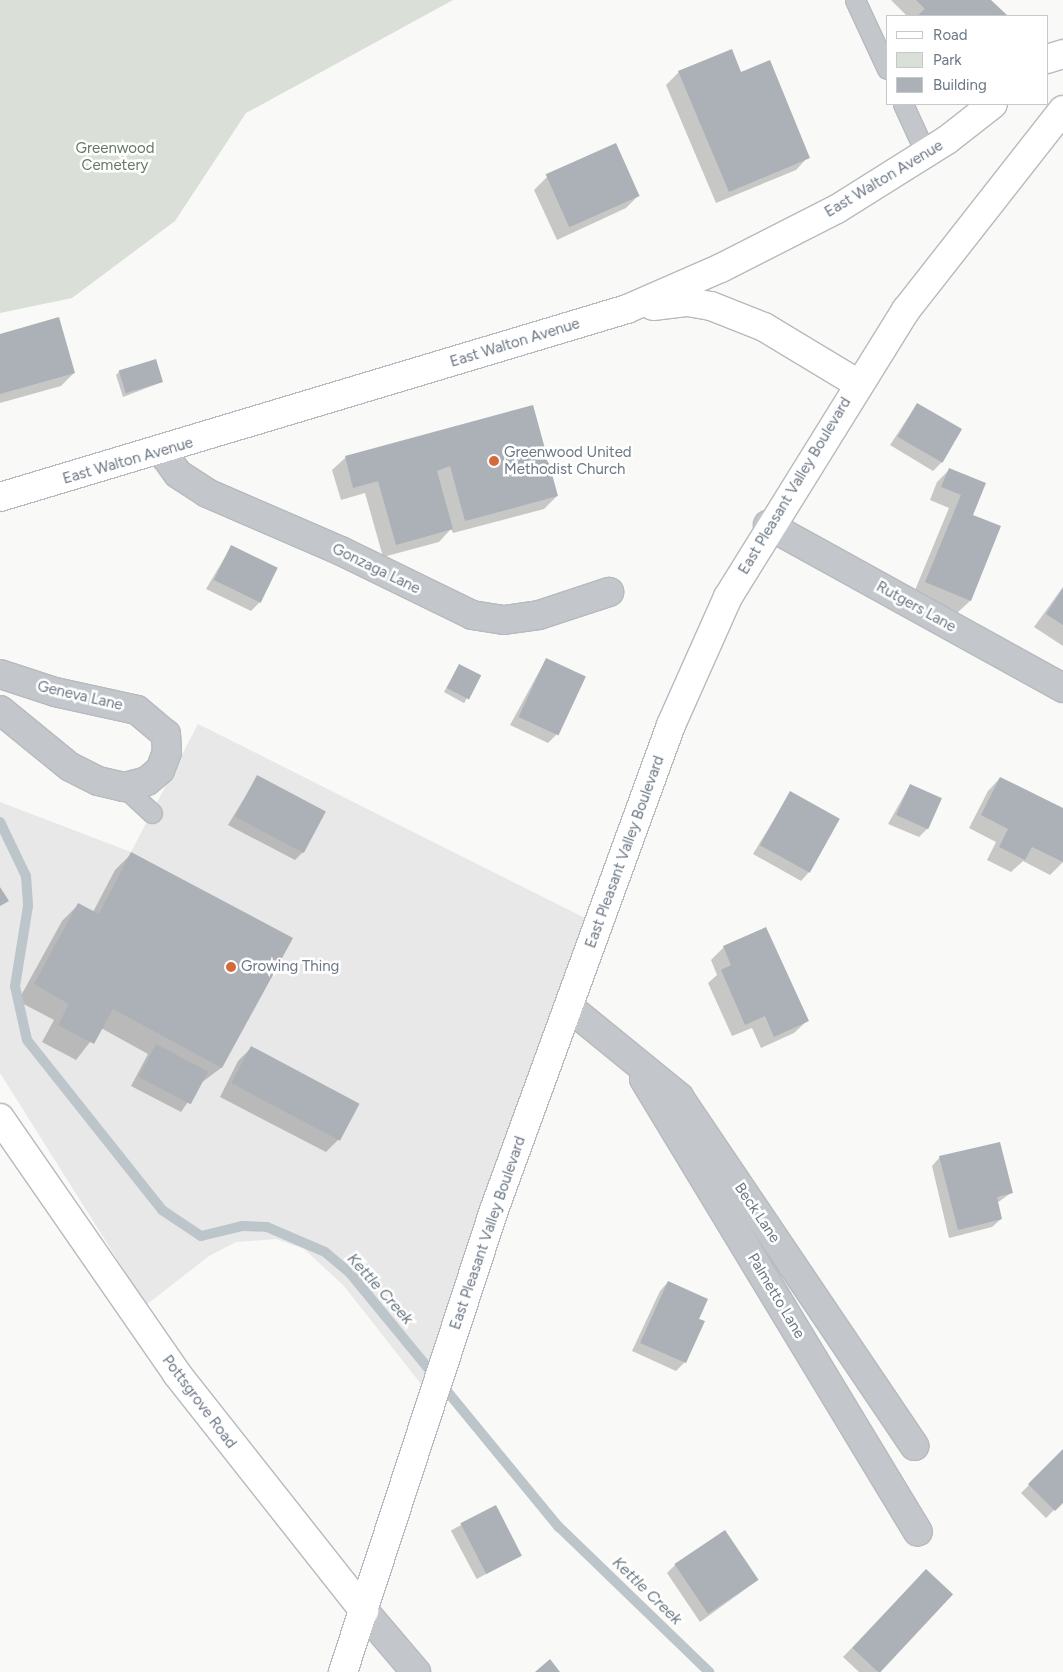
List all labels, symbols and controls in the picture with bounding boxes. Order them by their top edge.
legend [886,15,1048,105]
text: Road [933,26,968,44]
text: Park [933,51,962,69]
text: Building [933,76,987,94]
street label: East Walton Avenue [822,137,946,221]
park label: Greenwood Cemetery [76,139,154,174]
street label: East Walton Avenue [448,315,582,371]
street label: East Pleasant Valley Boulevard [735,394,855,578]
street label: East Walton Avenue [61,434,195,488]
place label: Greenwood United Methodist Church [504,443,632,478]
marker: Greenwood United Methodist Church [488,455,500,467]
street label: Gonzaga Lane [329,540,423,598]
street label: Rutgers Lane [873,578,959,636]
street label: Geneva Lane [36,677,124,715]
street label: East Pleasant Valley Boulevard [582,753,668,951]
place label: Growing Thing [241,958,339,976]
marker: Growing Thing [225,961,237,973]
street label: East Pleasant Valley Boulevard [446,1134,530,1332]
street label: Beck Lane [730,1180,784,1246]
water label: Kettle Creek [343,1249,417,1329]
street label: Palmetto Lane [744,1250,808,1342]
street label: Pottsgrove Road [158,1352,240,1452]
water label: Kettle Creek [608,1553,686,1629]

